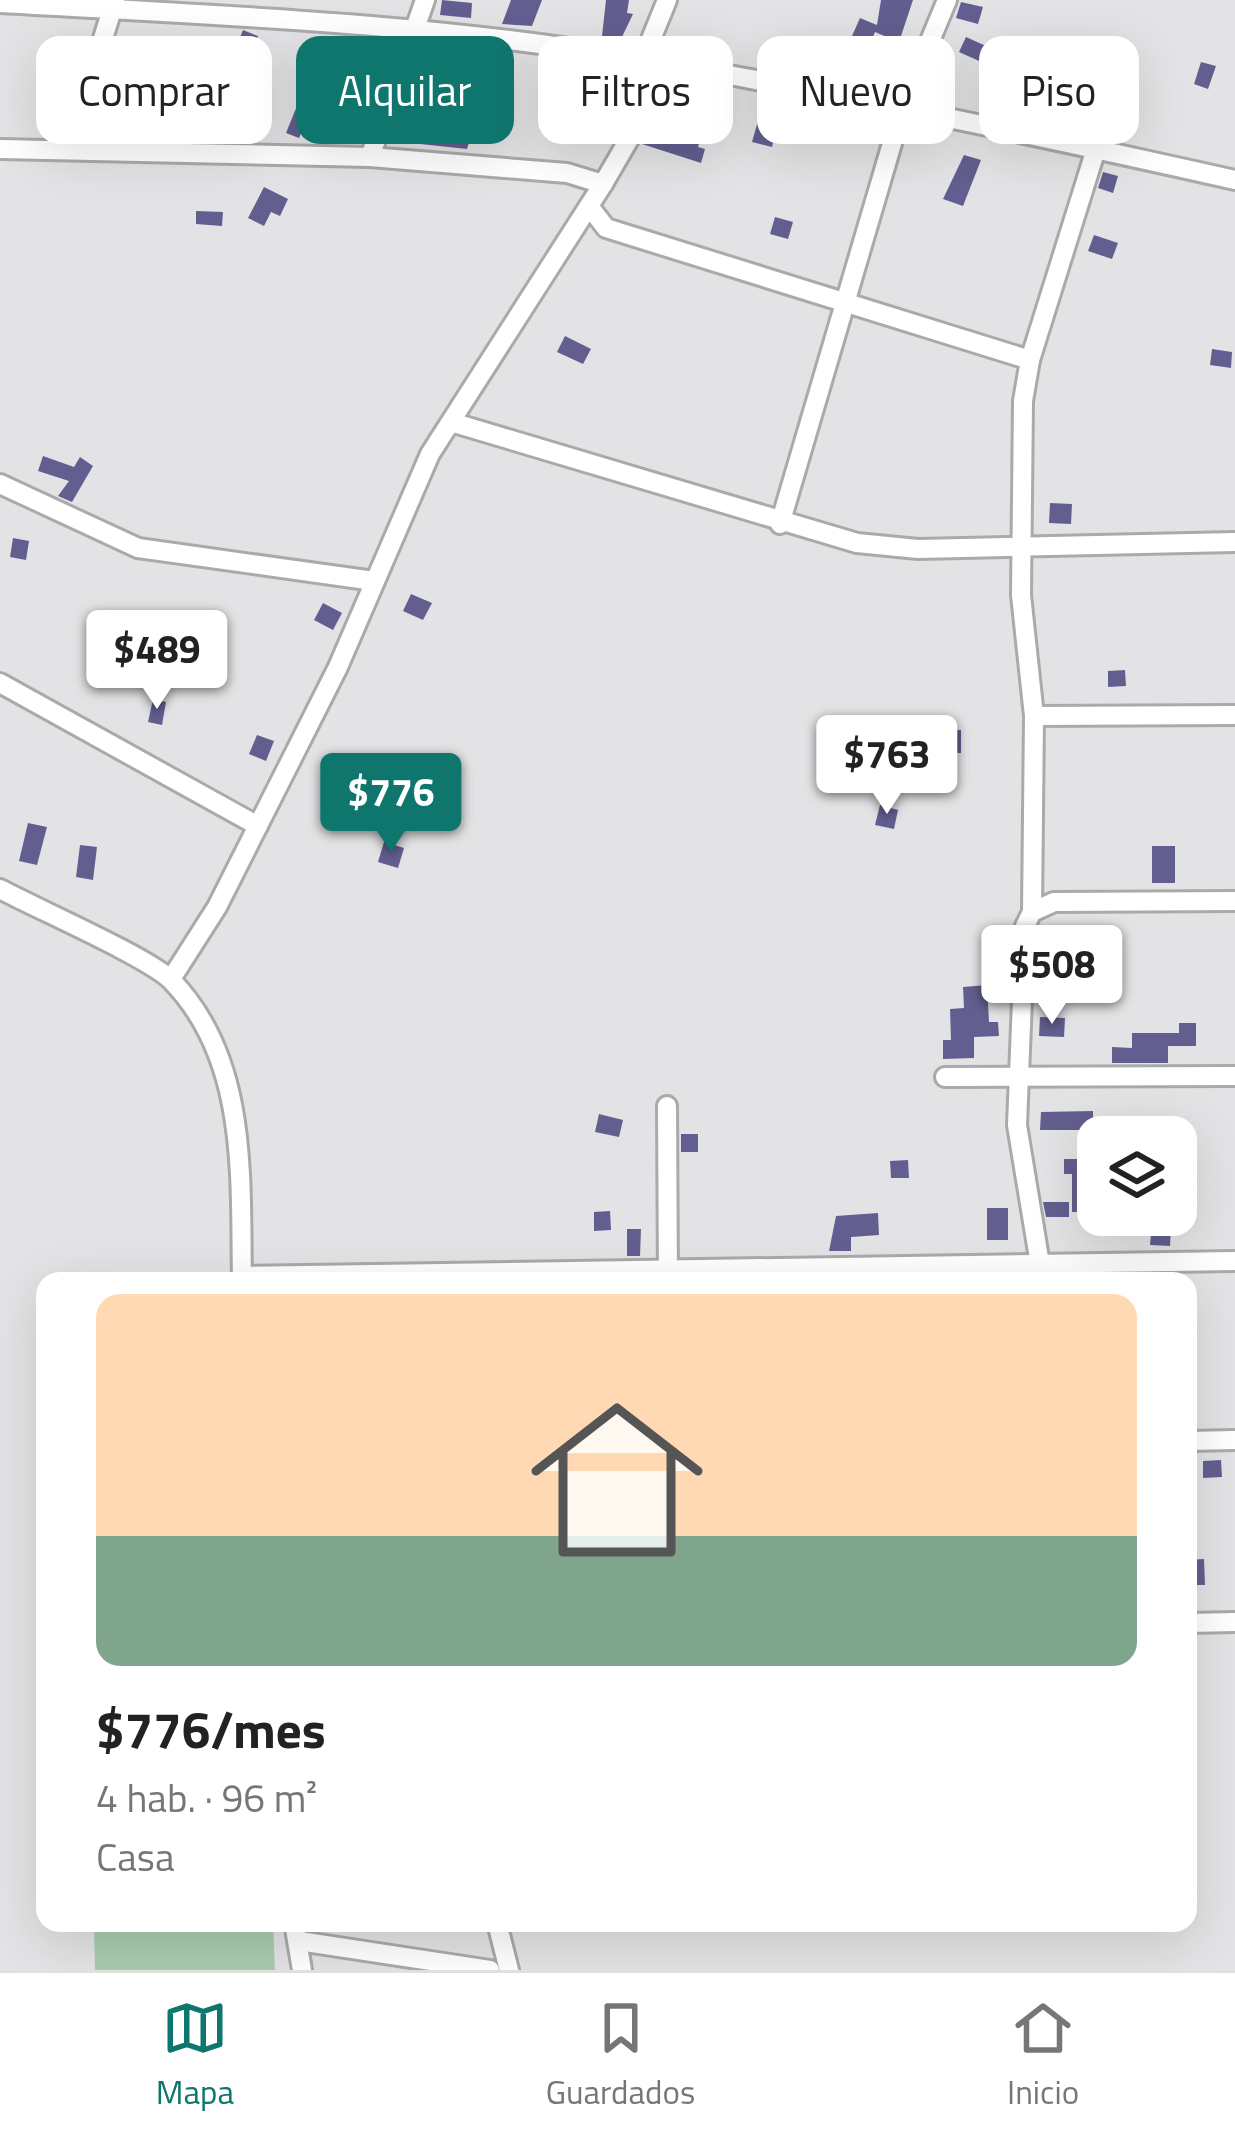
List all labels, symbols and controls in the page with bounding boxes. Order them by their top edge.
chip: Comprar [36,36,272,144]
chip: Alquilar [296,36,514,144]
chip: Filtros [538,36,733,144]
chip: Nuevo [757,36,955,144]
chip: Piso [979,36,1139,144]
pin: $489 [86,610,228,712]
text: $489 [113,619,201,678]
pin: $763 [816,715,958,817]
text: $763 [843,724,931,783]
pin: $776 [320,753,462,855]
text: $776 [347,762,435,821]
pin: $508 [981,925,1123,1027]
text: $508 [1008,934,1096,993]
map controls [1077,1116,1197,1236]
button: layers [1077,1116,1197,1236]
icon: home [509,1372,725,1588]
text: $776/mes [96,1690,326,1768]
text: 4 hab. · 96 m² [96,1768,317,1827]
text: Casa [96,1827,174,1886]
tab: Mapa [156,1995,234,2117]
tab: Guardados [546,1995,695,2117]
tab: Inicio [1007,1995,1079,2117]

